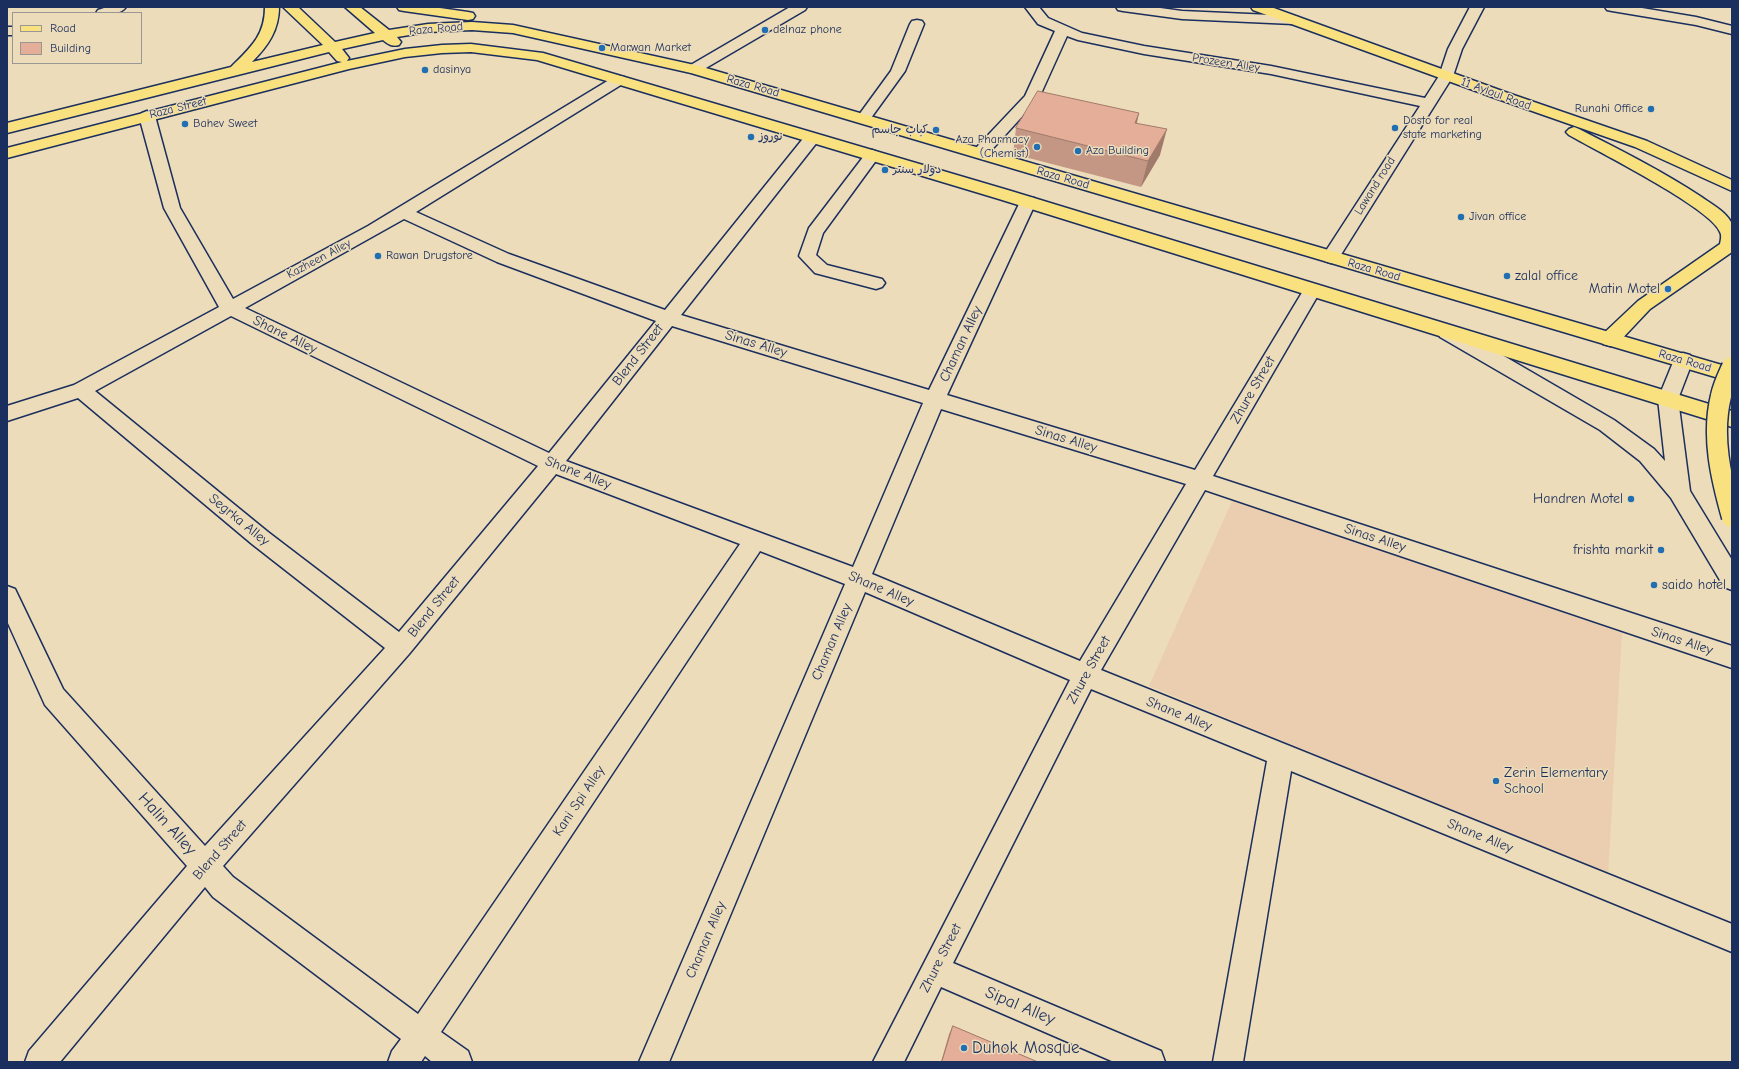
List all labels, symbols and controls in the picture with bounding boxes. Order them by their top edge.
legend [12,12,142,64]
street label: Raza Road [408,19,464,39]
text: Road [50,21,76,35]
place label: delnaz phone [773,23,842,37]
marker: delnaz phone [760,25,770,35]
text: Building [50,41,91,55]
place label: Marwan Market [610,41,691,55]
marker: Marwan Market [597,43,607,53]
street label: Prozeen Alley [1191,51,1261,75]
place label: dasinya [433,63,471,77]
marker: dasinya [420,65,430,75]
street label: Raza Road [725,72,781,100]
street label: 11 Ayloul Road [1459,75,1533,113]
street label: Raza Street [148,94,208,122]
place label: Runahi Office [1575,102,1643,116]
marker: Runahi Office [1646,104,1656,114]
place label: Dosto for real state marketing [1403,114,1482,142]
place label: Bahev Sweet [193,117,257,131]
marker: Bahev Sweet [180,119,190,129]
place label: كباب جاسم [871,123,928,137]
marker: Dosto for real state marketing [1390,123,1400,133]
marker: كباب جاسم [931,125,941,135]
place label: نوروز [759,130,783,144]
marker: نوروز [746,132,756,142]
place label: Aza Pharmacy (Chemist) [956,133,1029,161]
marker: Aza Pharmacy (Chemist) [1032,142,1042,152]
place label: Aza Building [1086,144,1149,158]
marker: Aza Building [1073,146,1083,156]
street label: Lawand road [1352,154,1398,218]
place label: دولار سنتر [893,163,941,177]
street label: Raza Road [1035,164,1091,192]
marker: دولار سنتر [880,165,890,175]
place label: Jivan office [1469,210,1526,224]
marker: Jivan office [1456,212,1466,222]
street label: Kazheen Alley [284,236,354,282]
place label: Rawan Drugstore [386,249,473,263]
marker: Rawan Drugstore [373,251,383,261]
street label: Raza Road [1346,256,1402,284]
place label: zalal office [1515,268,1578,284]
marker: zalal office [1502,271,1512,281]
place label: Matin Motel [1589,281,1660,297]
marker: Matin Motel [1663,284,1673,294]
street label: Chaman Alley [936,303,986,385]
street label: Shane Alley [250,312,320,358]
street label: Blend Street [609,321,667,389]
street label: Sinas Alley [723,327,789,361]
street label: Raza Road [1657,347,1713,375]
street label: Zhure Street [1227,353,1279,427]
street label: Sinas Alley [1033,422,1099,456]
street label: Shane Alley [543,453,613,493]
street label: Segrka Alley [205,490,273,550]
place label: Handren Motel [1533,491,1623,507]
marker: Handren Motel [1626,494,1636,504]
street label: Sinas Alley [1342,520,1408,556]
place label: frishta markit [1573,542,1653,558]
marker: frishta markit [1656,545,1666,555]
street label: Shane Alley [846,568,916,610]
street label: Blend Street [404,573,464,641]
place label: saido hotel [1662,577,1726,593]
marker: saido hotel [1649,580,1659,590]
street label: Chaman Alley [808,601,856,683]
street label: Sinas Alley [1649,623,1715,659]
street label: Zhure Street [1064,633,1114,707]
street label: Shane Alley [1144,693,1214,735]
street label: Kani Spi Alley [549,763,609,839]
place label: Zerin Elementary School [1504,765,1608,798]
marker: Zerin Elementary School [1491,776,1501,786]
street label: Halin Alley [134,789,200,859]
street label: Shane Alley [1445,815,1515,857]
street label: Blend Street [189,817,251,883]
street label: Chaman Alley [682,899,730,981]
street label: Zhure Street [917,921,965,995]
street label: Sipal Alley [982,982,1058,1030]
place label: Duhok Mosque [972,1038,1080,1058]
marker: Duhok Mosque [959,1043,969,1053]

